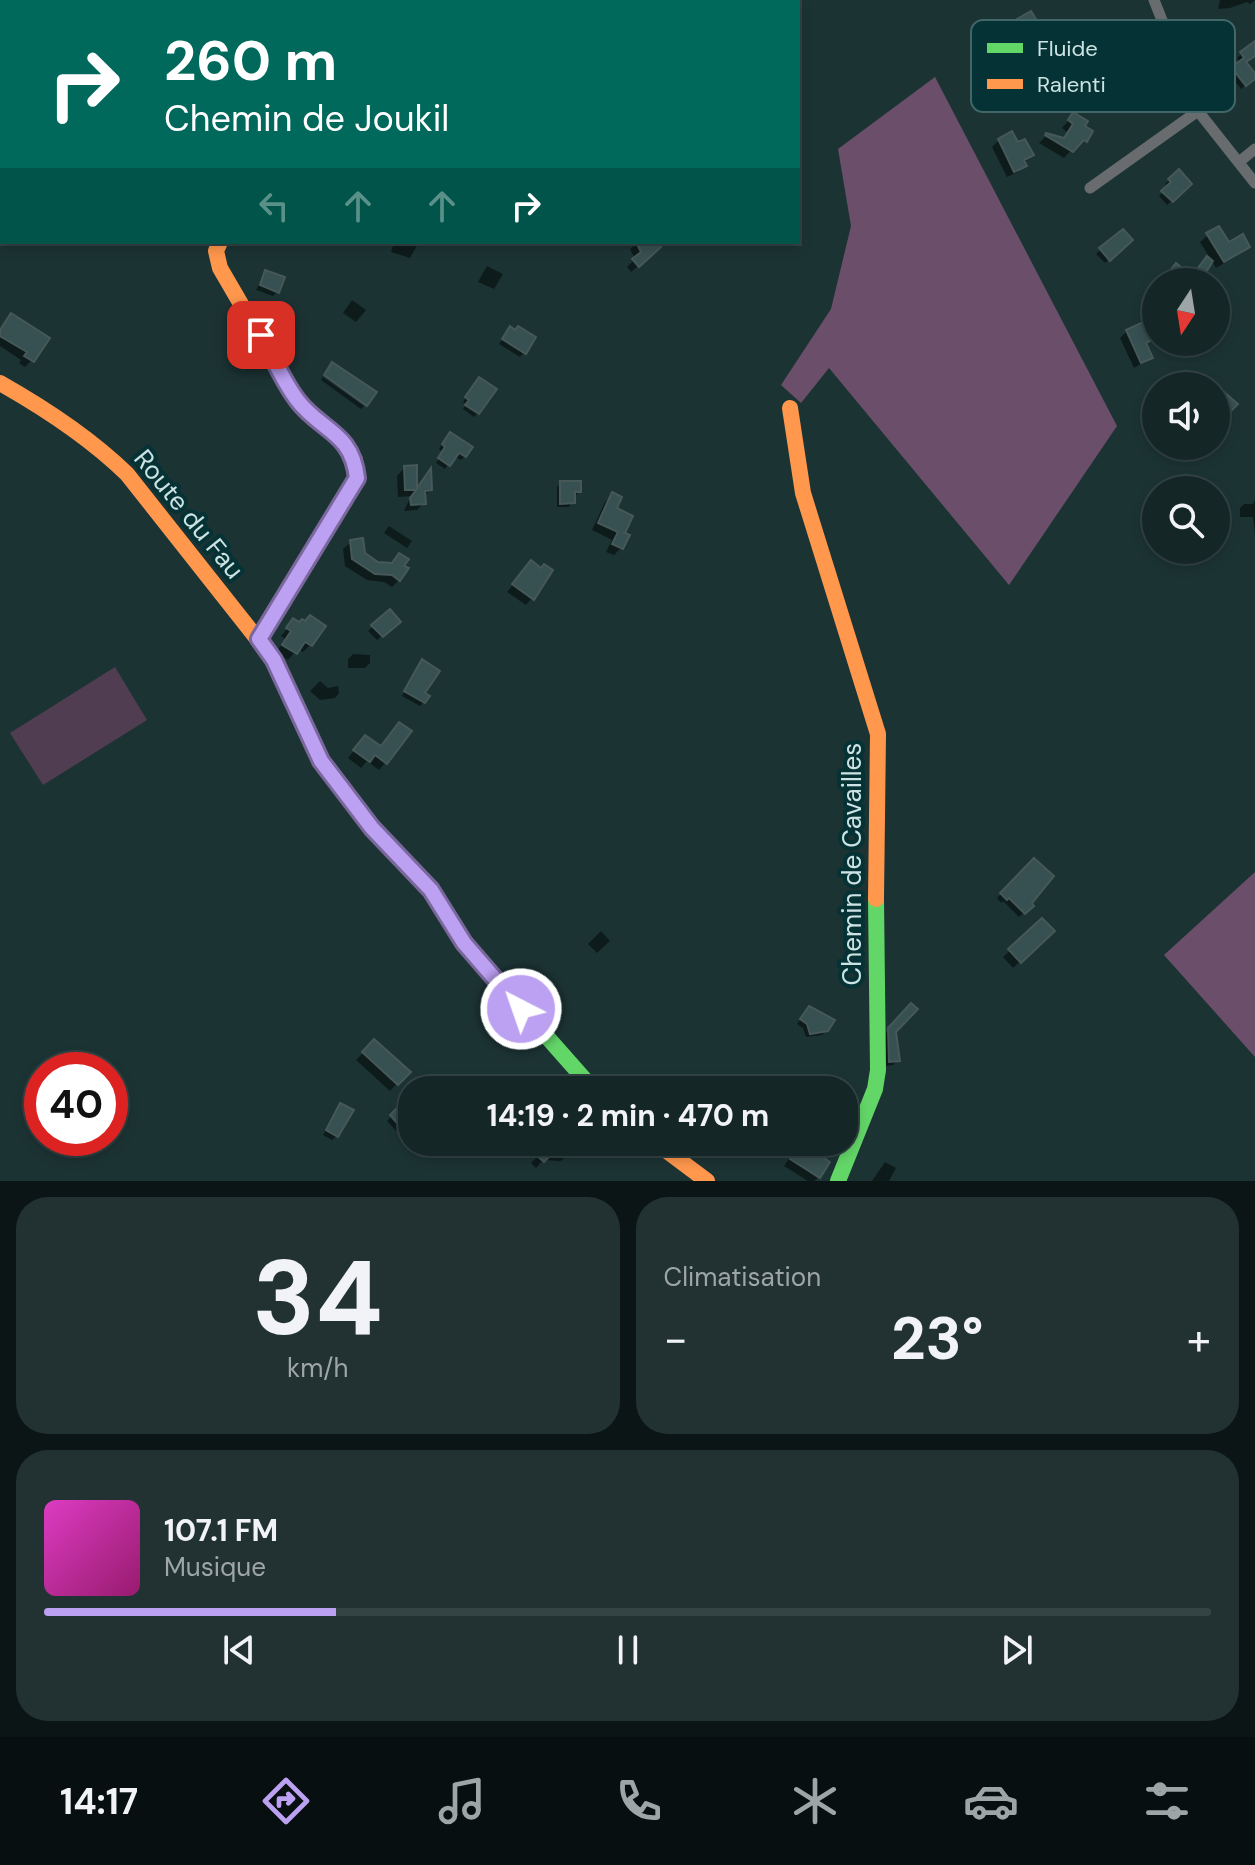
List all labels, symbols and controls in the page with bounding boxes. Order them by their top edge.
legend [971,20,1235,112]
text: 260 m [164,24,337,97]
icon: right [32,32,136,136]
text: Fluide [1037,34,1098,63]
text: Ralenti [1037,70,1106,99]
text: Chemin de Joukil [164,95,449,142]
icon: left [252,184,296,228]
icon: ahead [336,184,380,228]
icon: ahead [420,184,464,228]
icon: right [504,184,548,228]
north arrow [1142,268,1230,356]
map controls [1142,268,1230,564]
pin [227,301,295,369]
icon: arrive [239,313,283,357]
button: sound [1142,372,1230,460]
street label: Route du Fau [126,442,252,586]
button: search [1142,476,1230,564]
street label: Chemin de Cavailles [835,743,869,985]
position arrow [479,967,563,1051]
speed limit sign: 40 [24,1052,128,1156]
text: 14:19 · 2 min · 470 m [487,1096,769,1135]
text: 34 [253,1231,383,1366]
text: Climatisation [664,1260,821,1294]
text: 23° [891,1299,984,1378]
text: − [664,1310,688,1368]
text: + [1187,1310,1211,1368]
text: km/h [287,1351,348,1385]
text: 107.1 FM [164,1511,278,1550]
text: Musique [164,1550,266,1584]
icon: previous [217,1628,261,1672]
icon: pause [606,1628,650,1672]
icon: next [995,1628,1039,1672]
icon: directions [258,1773,314,1829]
icon: music [434,1773,490,1829]
icon: phone [611,1773,667,1829]
icon: climate [787,1773,843,1829]
icon: car [963,1773,1019,1829]
icon: filters [1139,1773,1195,1829]
text: 14:17 [60,1778,138,1825]

